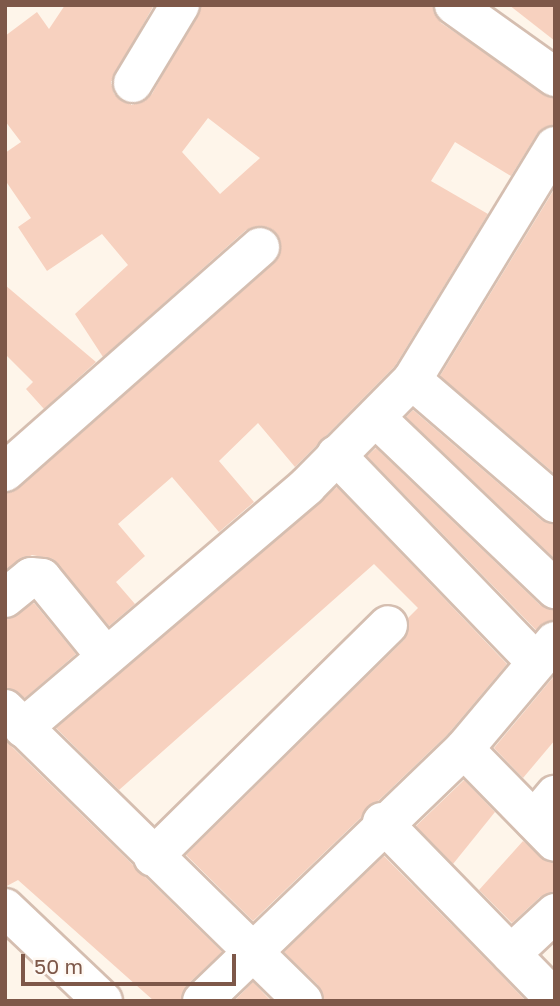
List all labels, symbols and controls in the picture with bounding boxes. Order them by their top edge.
scale bar [24,940,240,984]
text: 50 m [34,953,83,979]

